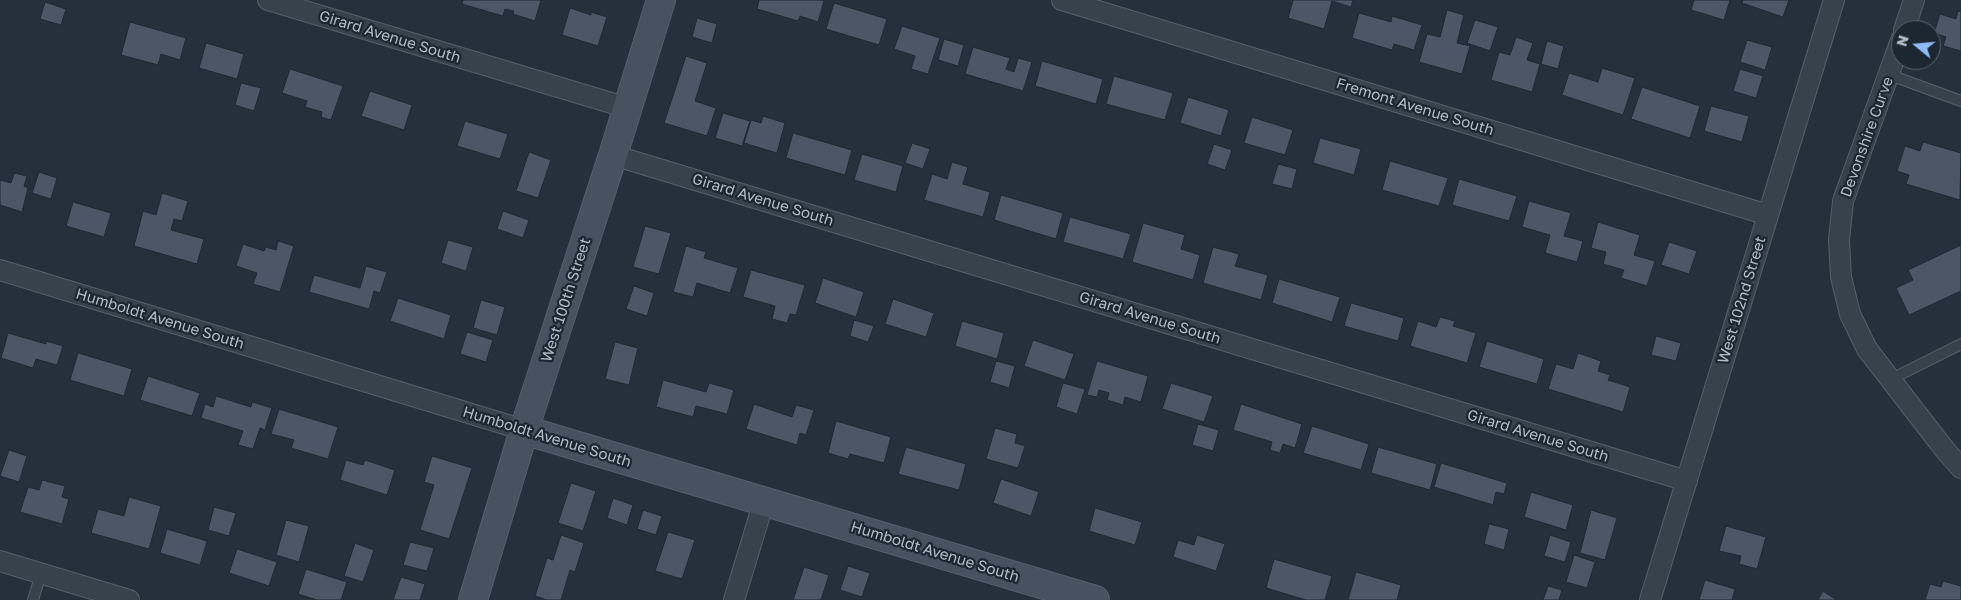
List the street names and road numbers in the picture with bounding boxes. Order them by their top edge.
street label: Girard Avenue South [317,7,463,67]
street label: Fremont Avenue South [1334,74,1496,140]
street label: Devonshire Curve [1837,74,1897,200]
street label: Girard Avenue South [690,170,836,230]
street label: West 102nd Street [1714,234,1770,366]
street label: West 100th Street [537,236,595,364]
street label: Humboldt Avenue South [74,285,246,353]
street label: Girard Avenue South [1077,288,1223,348]
street label: Humboldt Avenue South [461,403,633,471]
street label: Girard Avenue South [1465,406,1611,466]
street label: Humboldt Avenue South [849,518,1021,586]

